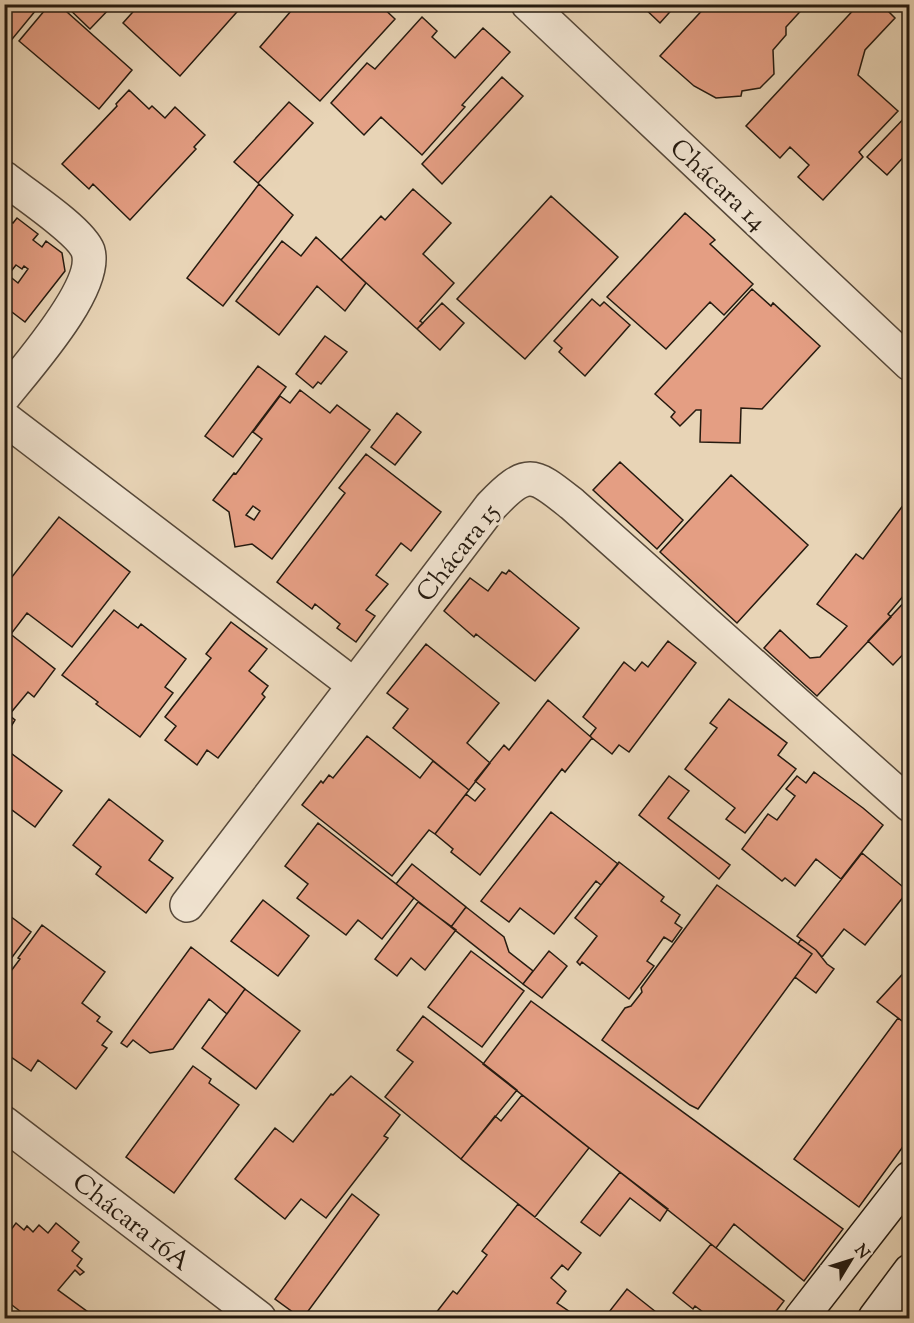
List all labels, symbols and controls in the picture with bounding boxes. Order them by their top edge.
street label: Chácara 14 [661,131,774,240]
street label: Chácara 15 [409,496,509,611]
street label: Chácara 16A [64,1165,197,1281]
north arrow [821,1230,881,1290]
text: N [848,1240,874,1265]

